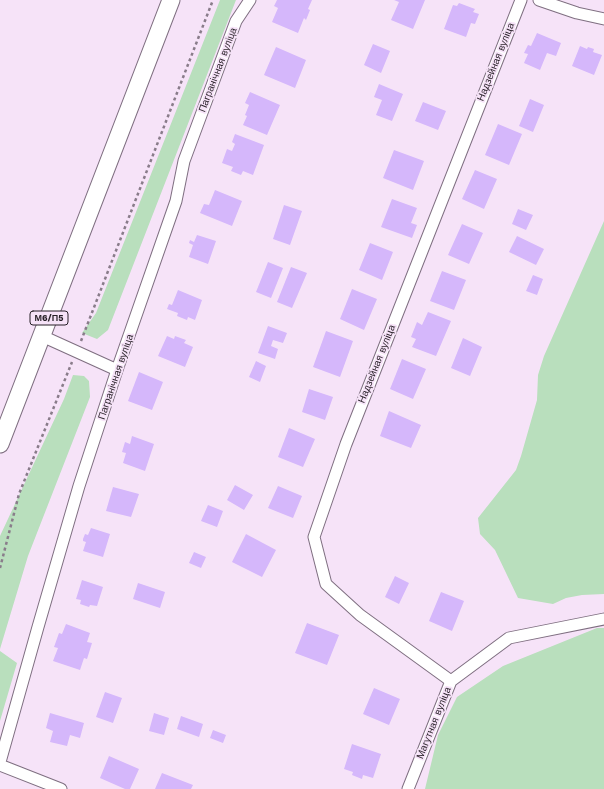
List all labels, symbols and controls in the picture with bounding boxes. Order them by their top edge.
street label: Надзейная вуліца [475,21,517,103]
street label: Пагранічная вуліца [196,26,240,114]
road number: М6/П5 [30,311,68,325]
street label: Надзейная вуліца [356,323,398,405]
street label: Пагранічная вуліца [96,333,136,421]
street label: Магутная вуліца [414,685,454,761]

